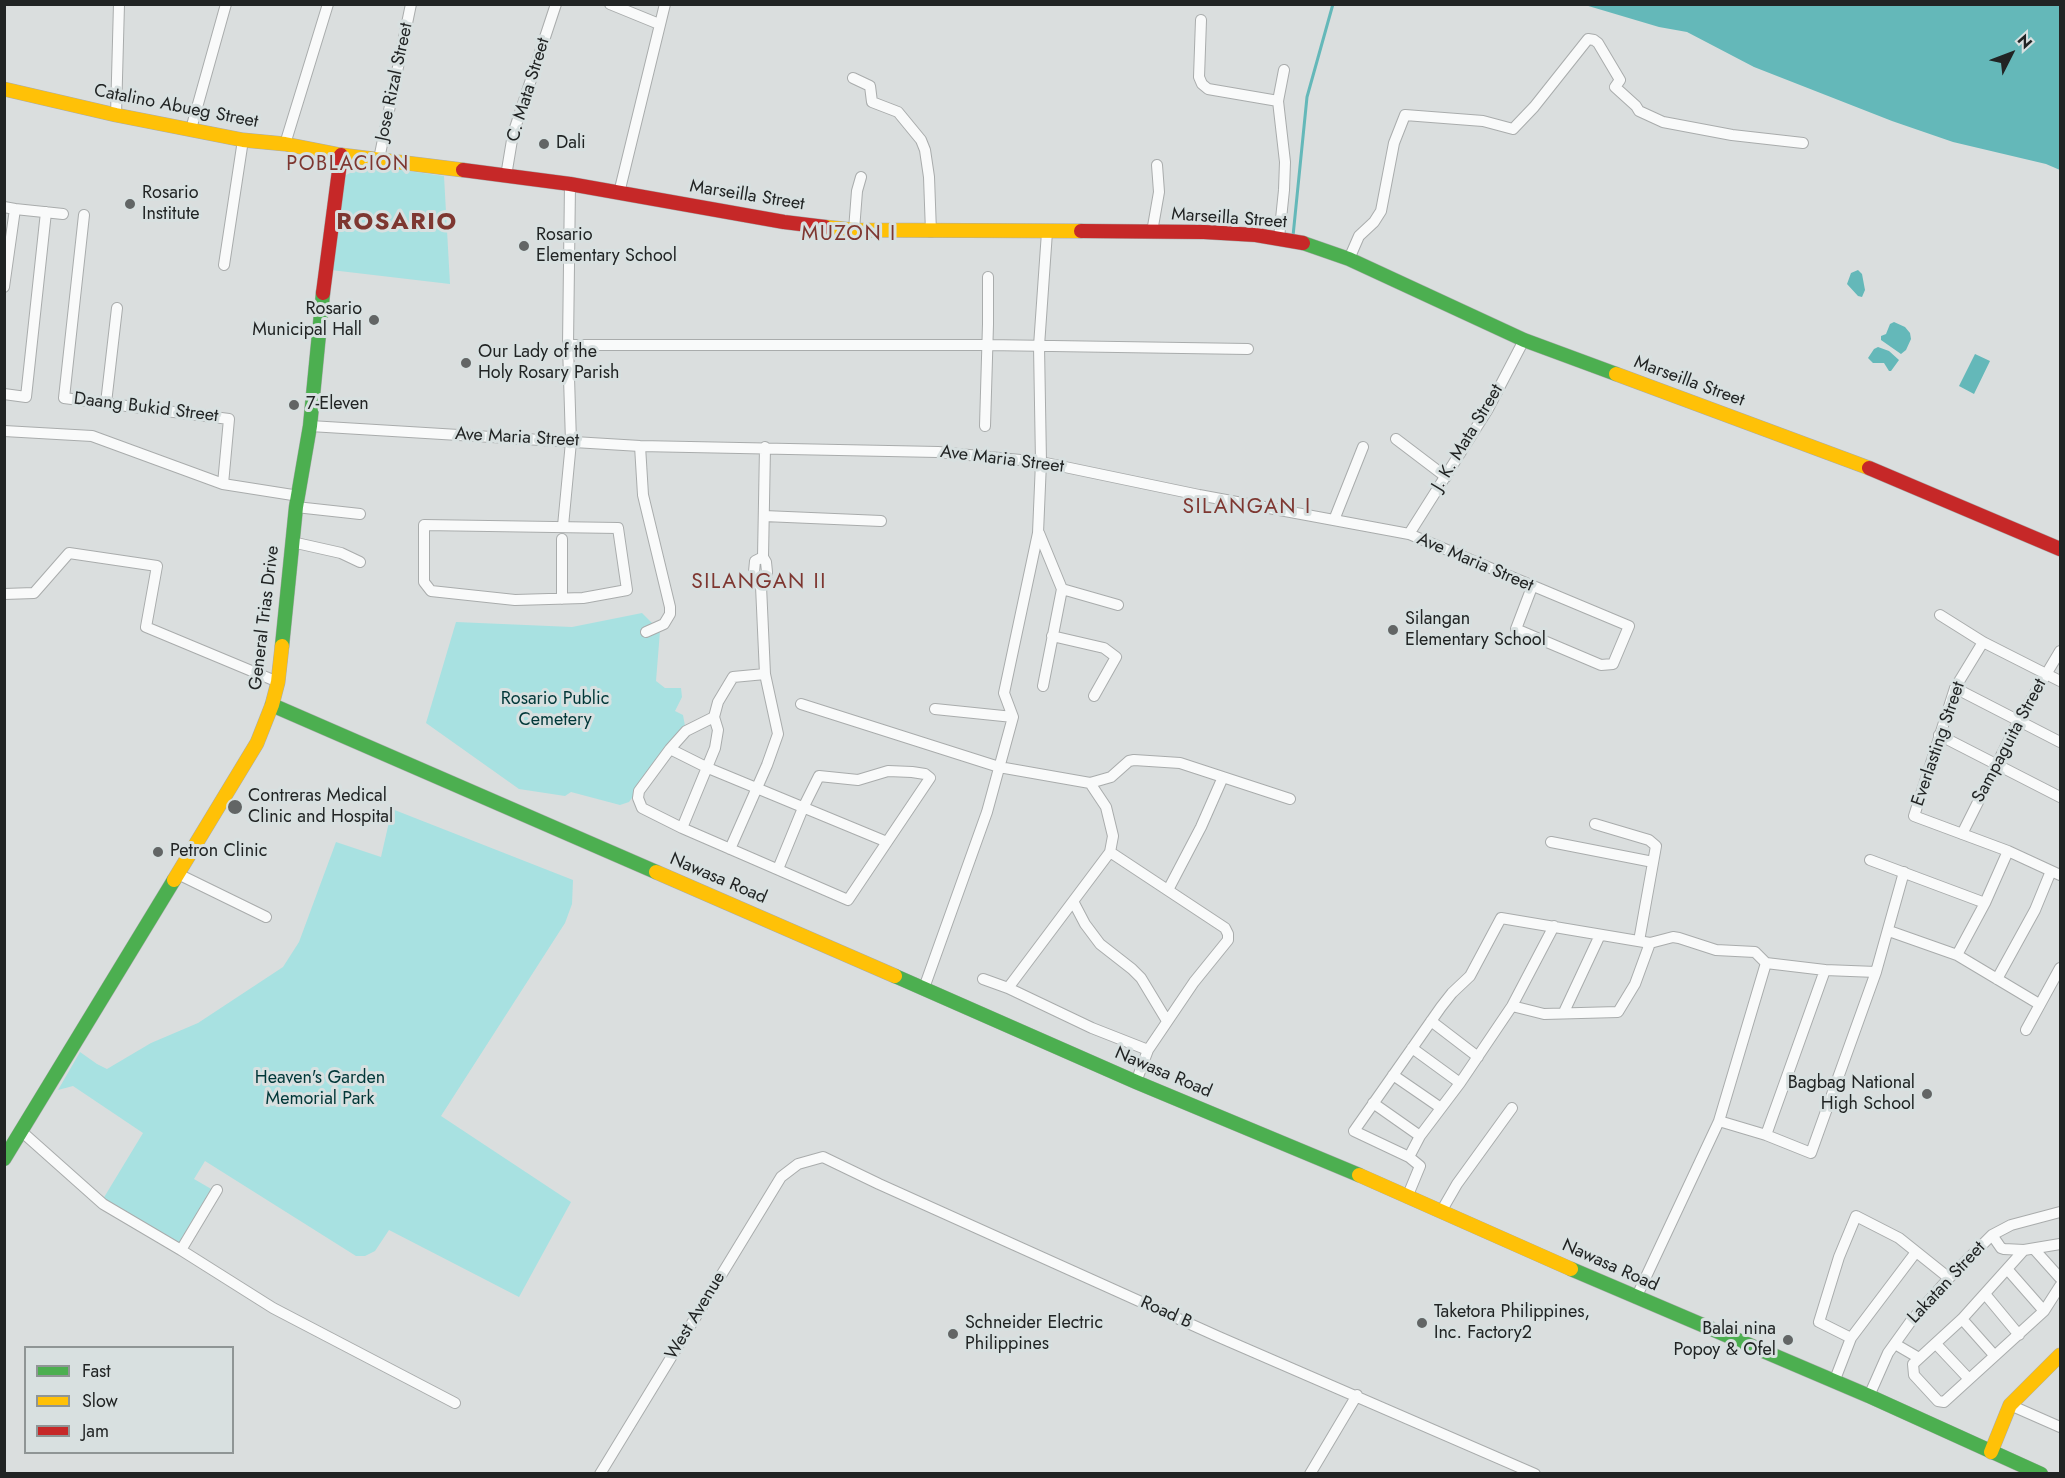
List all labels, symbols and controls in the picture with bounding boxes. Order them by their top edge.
street label: Jose Rizal Street [372,21,418,143]
north arrow [1981,24,2041,84]
text: N [2012,29,2038,54]
street label: C. Mata Street [503,35,555,145]
street label: Catalino Abueg Street [92,80,260,134]
place label: Dali [556,133,586,155]
marker: Dali [537,137,551,151]
district label: POBLACION [286,153,410,177]
street label: Marseilla Street [688,176,806,216]
place label: Rosario Institute [142,183,199,226]
marker: Rosario Institute [123,197,137,211]
street label: Marseilla Street [1170,204,1288,234]
district label: ROSARIO [336,209,458,237]
district label: MUZON I [801,222,897,248]
place label: Rosario Elementary School [536,225,677,268]
marker: Rosario Elementary School [517,239,531,253]
place label: Rosario Municipal Hall [252,299,362,342]
marker: Rosario Municipal Hall [367,313,381,327]
place label: Our Lady of the Holy Rosary Parish [478,342,620,385]
street label: Marseilla Street [1631,352,1747,412]
marker: Our Lady of the Holy Rosary Parish [459,356,473,370]
street label: J. K. Mata Street [1428,381,1508,495]
street label: Daang Bukid Street [73,388,219,428]
place label: 7-Eleven [306,394,369,416]
marker: 7-Eleven [287,398,301,412]
street label: Ave Maria Street [454,424,580,452]
street label: Ave Maria Street [939,442,1065,478]
district label: SILANGAN I [1182,495,1312,521]
street label: Ave Maria Street [1414,529,1536,597]
street label: General Trias Drive [245,545,285,691]
district label: SILANGAN II [691,570,827,596]
place label: Silangan Elementary School [1405,609,1546,652]
marker: Silangan Elementary School [1386,623,1400,637]
street label: Sampaguita Street [1968,675,2052,807]
street label: Everlasting Street [1908,679,1970,809]
park label: Rosario Public Cemetery [501,689,609,732]
place label: Contreras Medical Clinic and Hospital [248,786,393,828]
marker: Contreras Medical Clinic and Hospital [226,798,244,816]
place label: Petron Clinic [170,841,267,863]
marker: Petron Clinic [151,845,165,859]
street label: Nawasa Road [666,849,770,909]
street label: Nawasa Road [1111,1043,1215,1103]
park label: Heaven's Garden Memorial Park [255,1068,385,1110]
place label: Bagbag National High School [1788,1073,1915,1116]
marker: Bagbag National High School [1920,1087,1934,1101]
street label: Nawasa Road [1558,1235,1662,1297]
street label: Lakatan Street [1904,1238,1990,1328]
street label: West Avenue [661,1268,731,1364]
street label: Road B [1137,1292,1195,1334]
place label: Taketora Philippines, Inc. Factory2 [1434,1302,1590,1344]
place label: Schneider Electric Philippines [965,1313,1103,1356]
marker: Taketora Philippines, Inc. Factory2 [1415,1316,1429,1330]
place label: Balai nina Popoy & Ofel [1673,1319,1776,1362]
marker: Schneider Electric Philippines [946,1327,960,1341]
marker: Balai nina Popoy & Ofel [1781,1333,1795,1347]
legend [24,1346,234,1454]
text: Fast [82,1358,111,1384]
text: Slow [82,1388,118,1414]
text: Jam [82,1418,109,1444]

